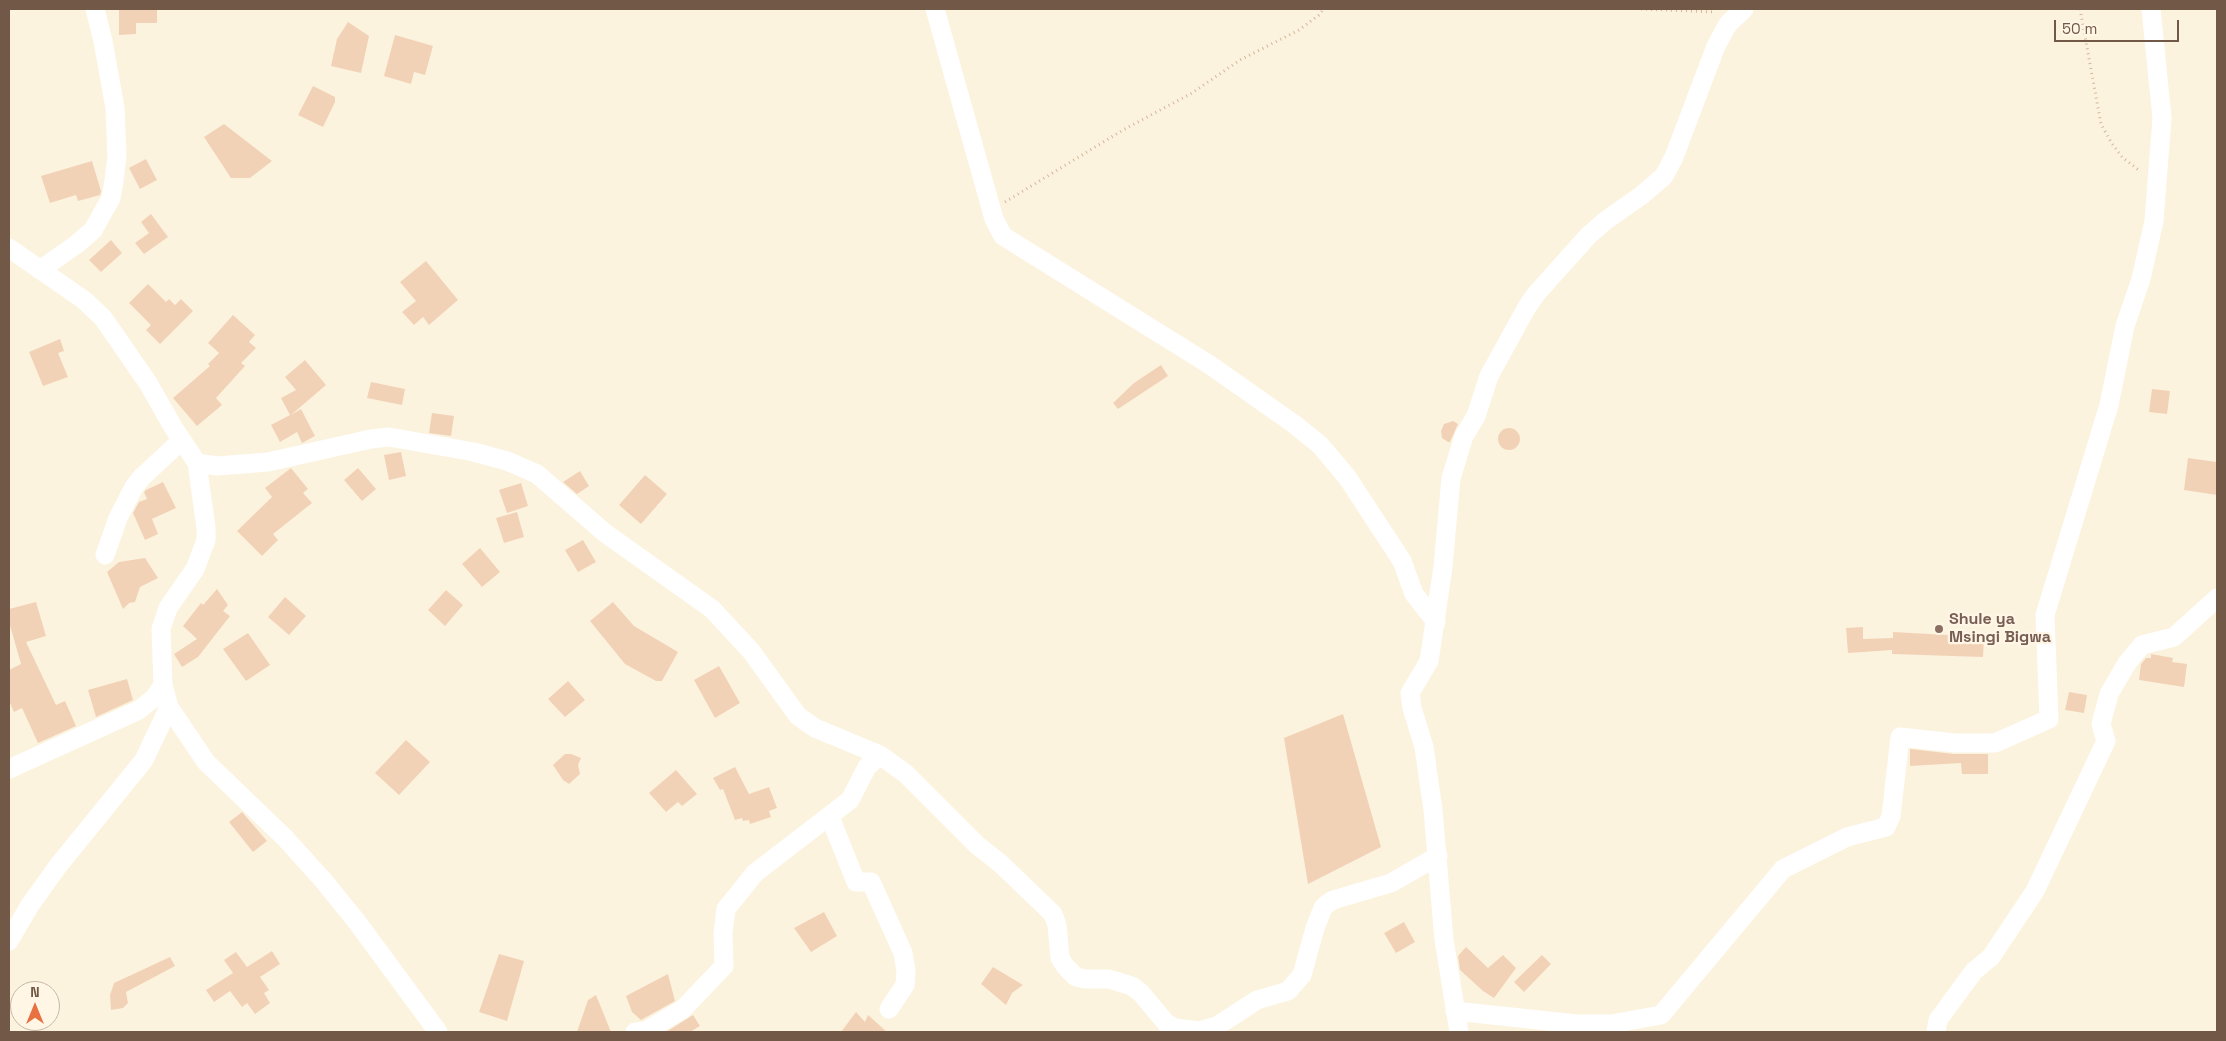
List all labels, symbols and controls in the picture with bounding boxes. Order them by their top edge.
scale bar [2056,10,2181,42]
text: 50 m [2062,19,2097,38]
place label: Shule ya Msingi Bigwa [1949,610,2051,648]
marker: Shule ya Msingi Bigwa [1933,623,1945,635]
north arrow [10,981,60,1031]
text: N [30,983,40,1001]

